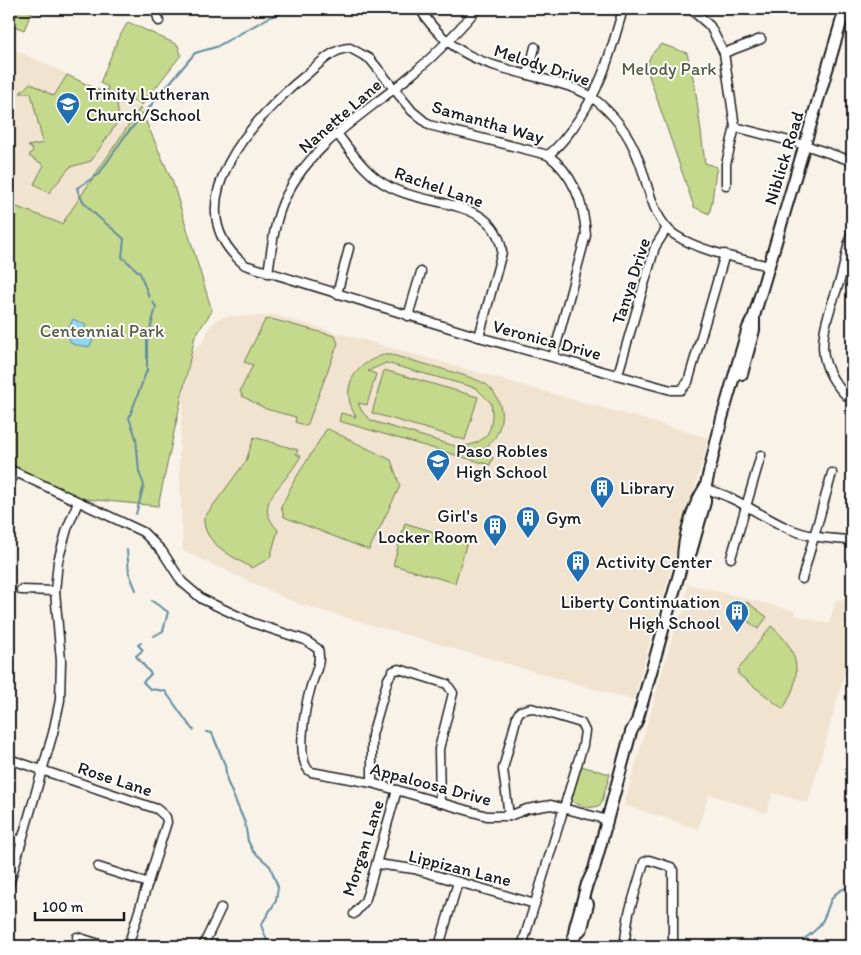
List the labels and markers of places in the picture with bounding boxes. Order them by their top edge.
place label: Trinity Lutheran Church/School [86,83,210,126]
school or university icon: Trinity Lutheran Church/School [55,91,81,125]
place label: Paso Robles High School [456,440,548,483]
school or university icon: Paso Robles High School [425,448,451,482]
building icon: Library [589,475,615,509]
place label: Library [620,477,675,499]
place label: Girl's Locker Room [378,505,478,548]
building icon: Gym [515,505,541,539]
place label: Gym [546,507,582,529]
building icon: Girl's Locker Room [482,513,508,547]
building icon: Activity Center [565,549,591,583]
place label: Activity Center [596,551,712,573]
place label: Liberty Continuation High School [561,591,720,634]
building icon: Liberty Continuation High School [724,599,750,633]

